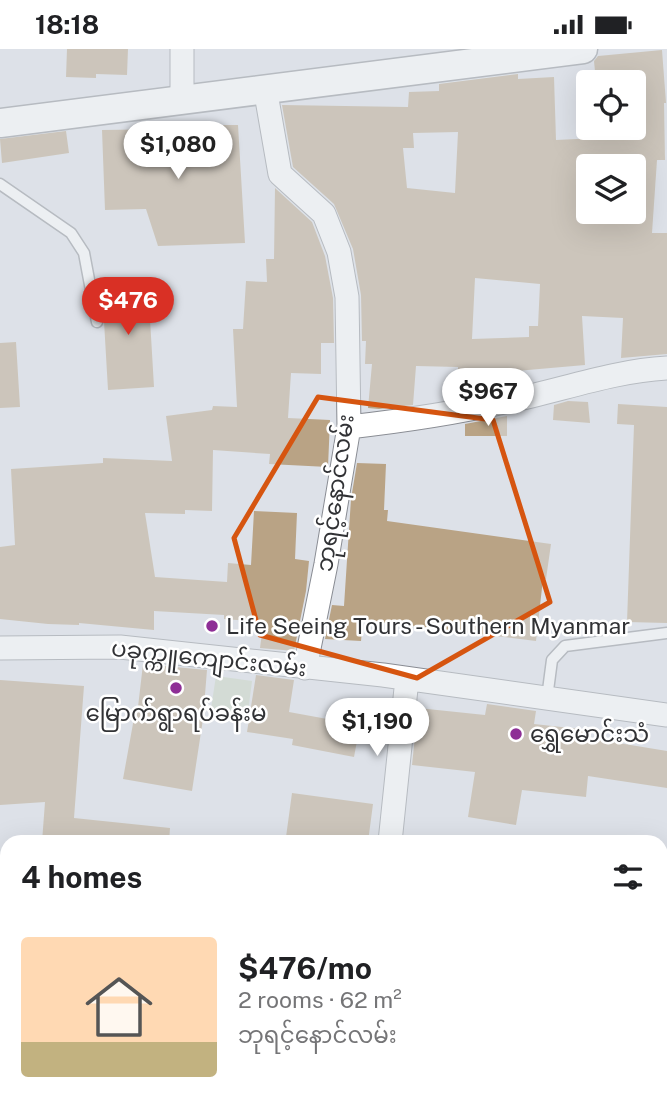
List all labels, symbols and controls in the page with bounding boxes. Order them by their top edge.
text: 18:18 [35,9,99,40]
map controls [576,70,646,224]
button: locate [576,70,646,140]
pin: $1,080 [121,121,235,181]
text: $1,080 [140,130,216,157]
button: layers [576,154,646,224]
pin: $476 [87,278,169,337]
text: $476 [98,286,158,313]
pin: $967 [447,369,529,428]
text: $967 [458,377,518,404]
street label: ဘုရင့်နောင်လမ်း [308,412,365,574]
place label: Life Seeing Tours - Southern Myanmar [226,612,630,639]
marker: Life Seeing Tours - Southern Myanmar [204,618,220,634]
street label: ပခုက္ကူကျောင်းလမ်း [109,632,308,687]
marker: မြောက်ရွာရပ်ခန်းမ [168,680,184,696]
place label: မြောက်ရွာရပ်ခန်းမ [85,697,267,732]
pin: $1,190 [320,699,434,758]
text: $1,190 [341,707,413,734]
place label: ရွှေမောင်းသံ [530,718,649,753]
marker: ရွှေမောင်းသံ [508,726,524,742]
icon: filters [609,858,647,896]
text: 4 homes [21,859,142,895]
text: $476/mo [238,950,372,986]
icon: home [77,965,161,1049]
text: 2 rooms · 62 m² [238,986,402,1013]
text: ဘုရင့်နောင်လမ်း [238,1021,397,1048]

